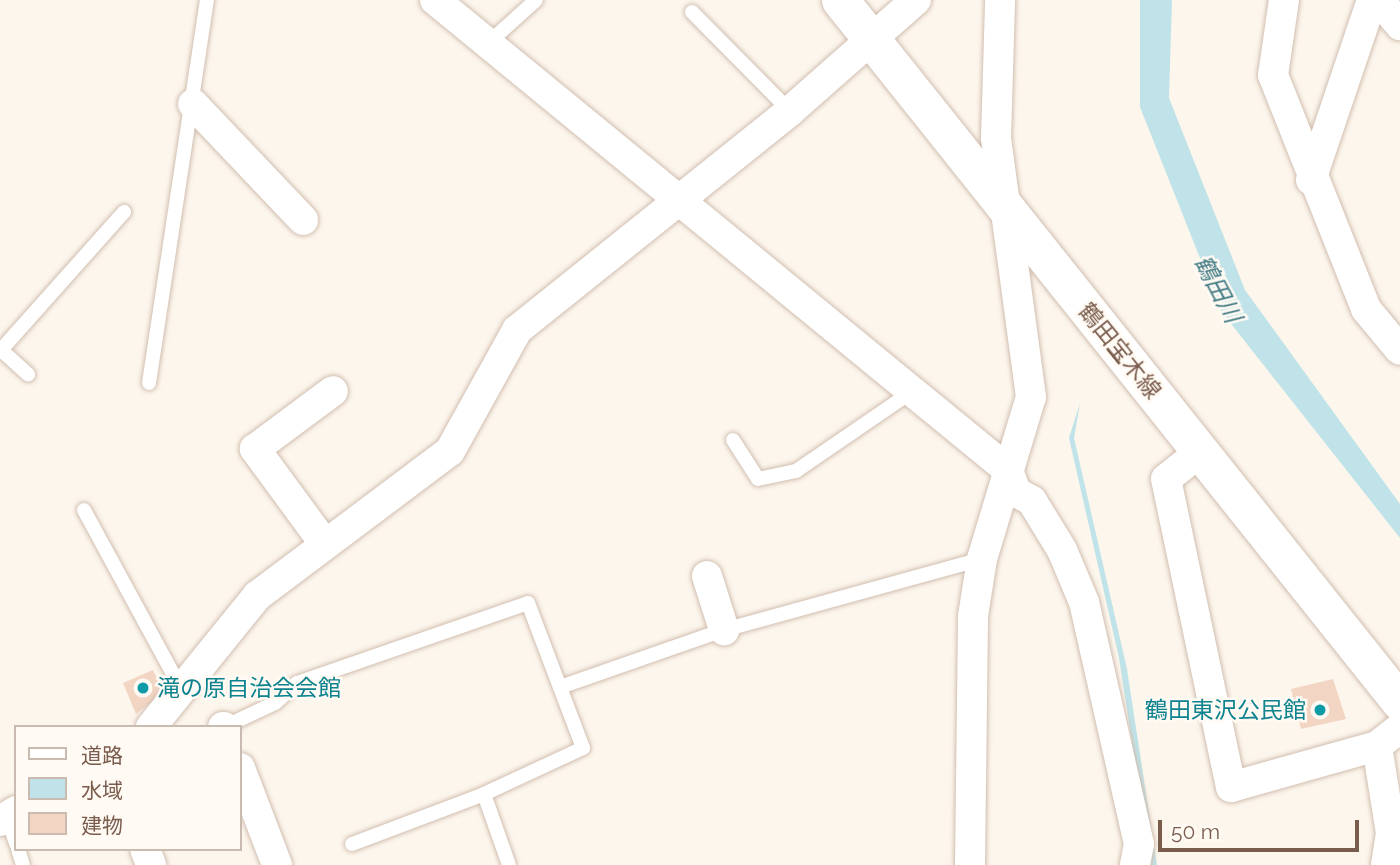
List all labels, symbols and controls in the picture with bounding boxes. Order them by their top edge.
water label: 鶴田川 [1188,250,1248,328]
street label: 鶴田宝木線 [1073,298,1167,404]
place label: 滝の原自治会会館 [157,674,341,702]
marker: 滝の原自治会会館 [135,680,151,696]
place label: 鶴田東沢公民館 [1145,696,1306,724]
marker: 鶴田東沢公民館 [1312,702,1328,718]
legend [14,725,242,851]
text: 道路 [81,743,123,768]
text: 水域 [81,778,123,803]
scale bar [1162,806,1363,850]
text: 建物 [81,813,123,838]
text: 50 m [1171,819,1220,844]

